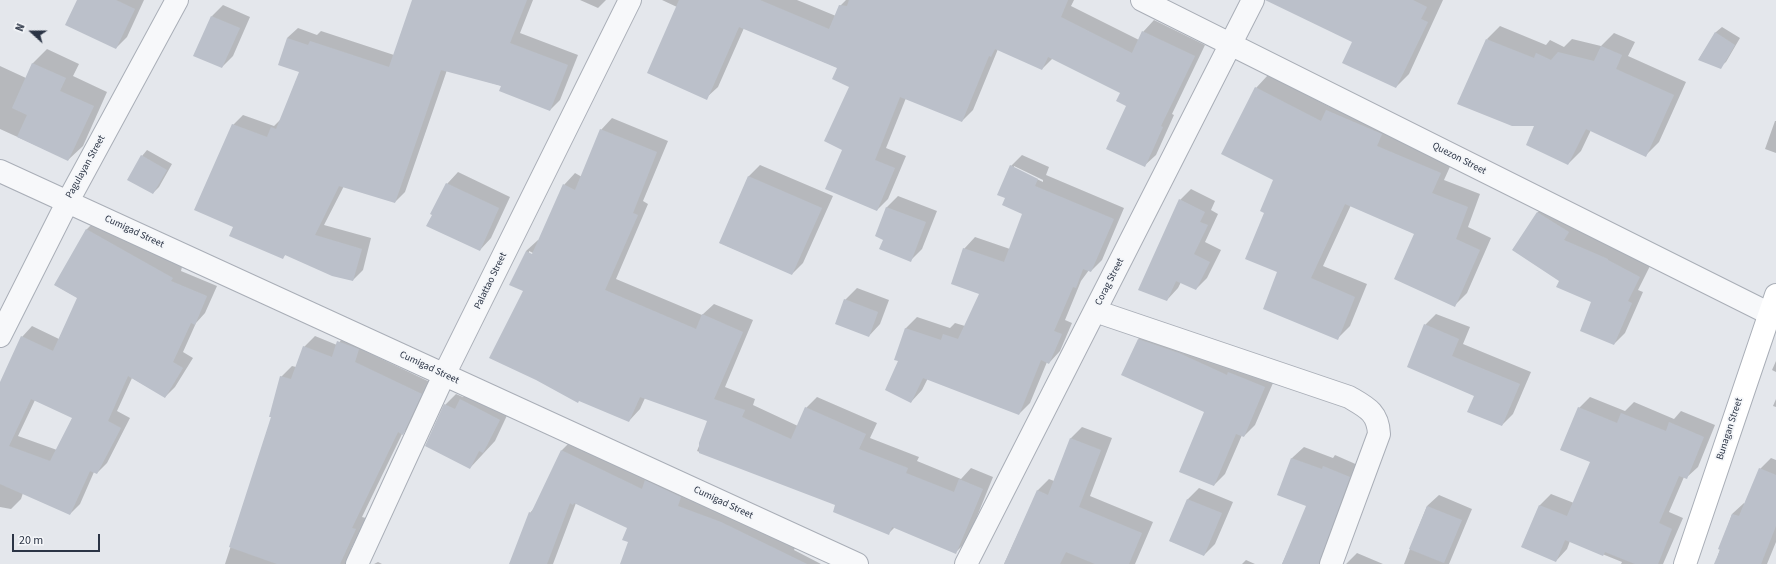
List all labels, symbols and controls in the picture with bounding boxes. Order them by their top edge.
north arrow [12,12,52,52]
text: N [12,21,29,34]
street label: Pagulayan Street [64,133,108,201]
street label: Quezon Street [1430,140,1488,178]
street label: Cumigad Street [102,213,166,251]
street label: Palattao Street [472,251,510,311]
street label: Corag Street [1093,256,1127,308]
street label: Cumigad Street [397,349,461,387]
street label: Bunagan Street [1714,397,1746,461]
street label: Cumigad Street [691,484,755,522]
scale bar [14,526,102,552]
text: 20 m [19,532,43,549]

